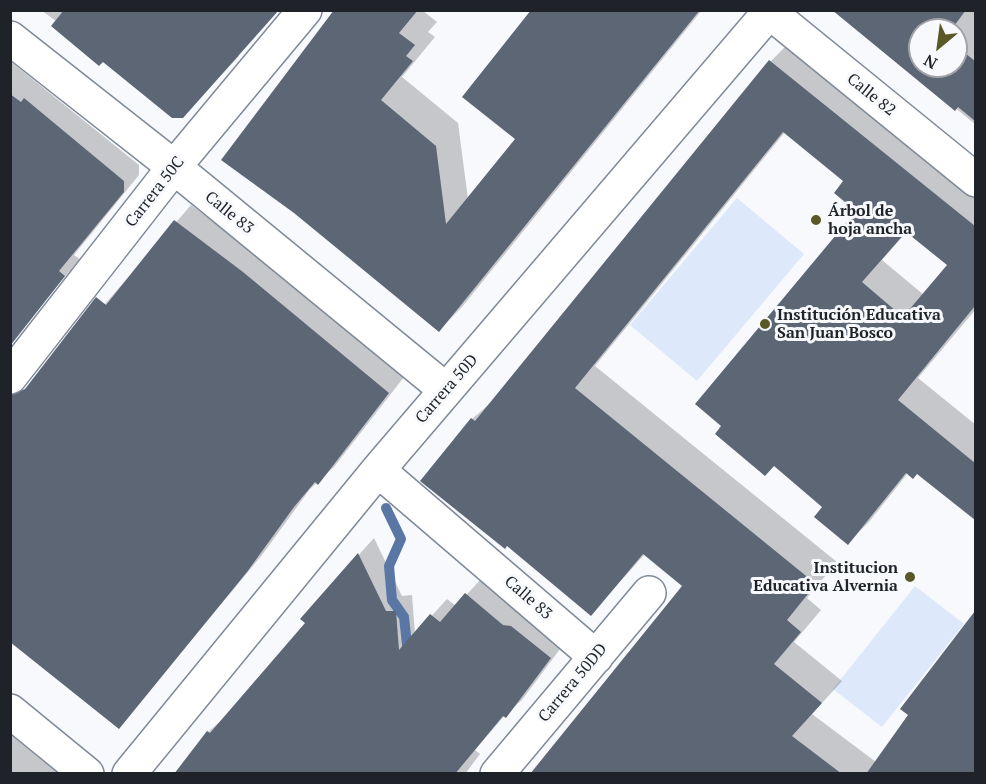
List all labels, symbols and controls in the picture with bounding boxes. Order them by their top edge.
north arrow [908,18,968,78]
text: N [920,49,941,75]
street label: Calle 82 [843,70,899,120]
street label: Carrera 50C [122,153,188,231]
street label: Calle 83 [201,188,257,238]
place label: Árbol de hoja ancha [828,201,912,239]
marker: Árbol de hoja ancha [809,213,823,227]
place label: Institución Educativa San Juan Bosco [777,305,941,343]
marker: Institución Educativa San Juan Bosco [758,317,772,331]
street label: Carrera 50D [412,351,482,427]
place label: Institucion Educativa Alvernia [753,558,898,596]
marker: Institucion Educativa Alvernia [903,570,917,584]
street label: Calle 83 [500,572,556,624]
street label: Carrera 50DD [535,640,611,726]

